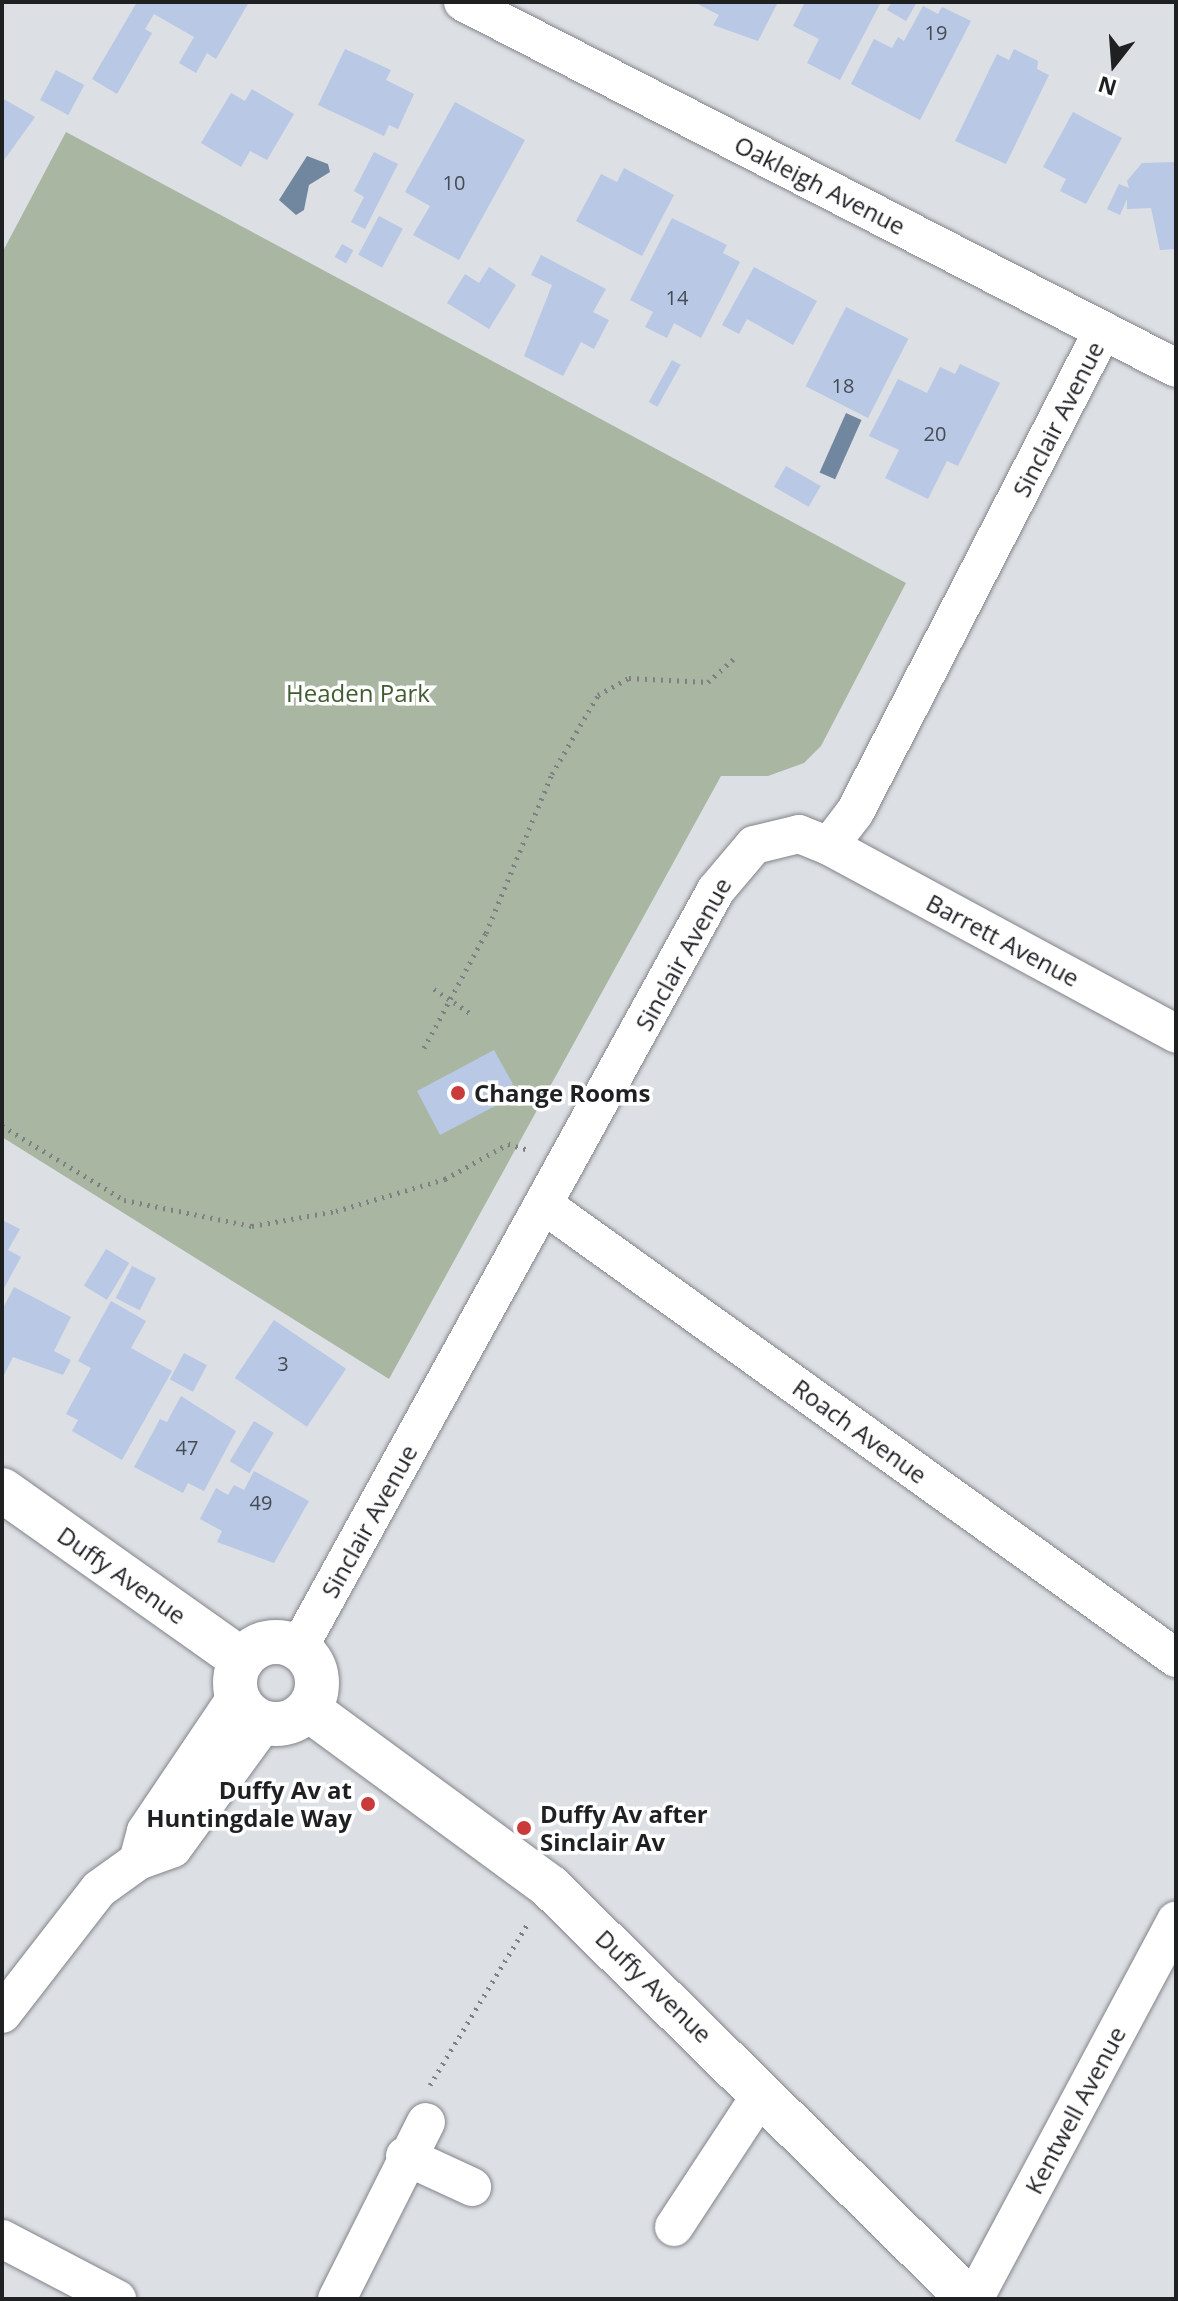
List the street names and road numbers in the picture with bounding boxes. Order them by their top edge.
street label: Oakleigh Avenue [730,130,910,240]
street label: Sinclair Avenue [1006,337,1110,501]
street label: Sinclair Avenue [629,872,737,1036]
street label: Barrett Avenue [922,888,1084,992]
street label: Roach Avenue [787,1373,933,1489]
street label: Sinclair Avenue [315,1439,423,1603]
street label: Duffy Avenue [52,1520,192,1630]
street label: Duffy Avenue [590,1924,718,2048]
street label: Kentwell Avenue [1019,2021,1131,2199]

